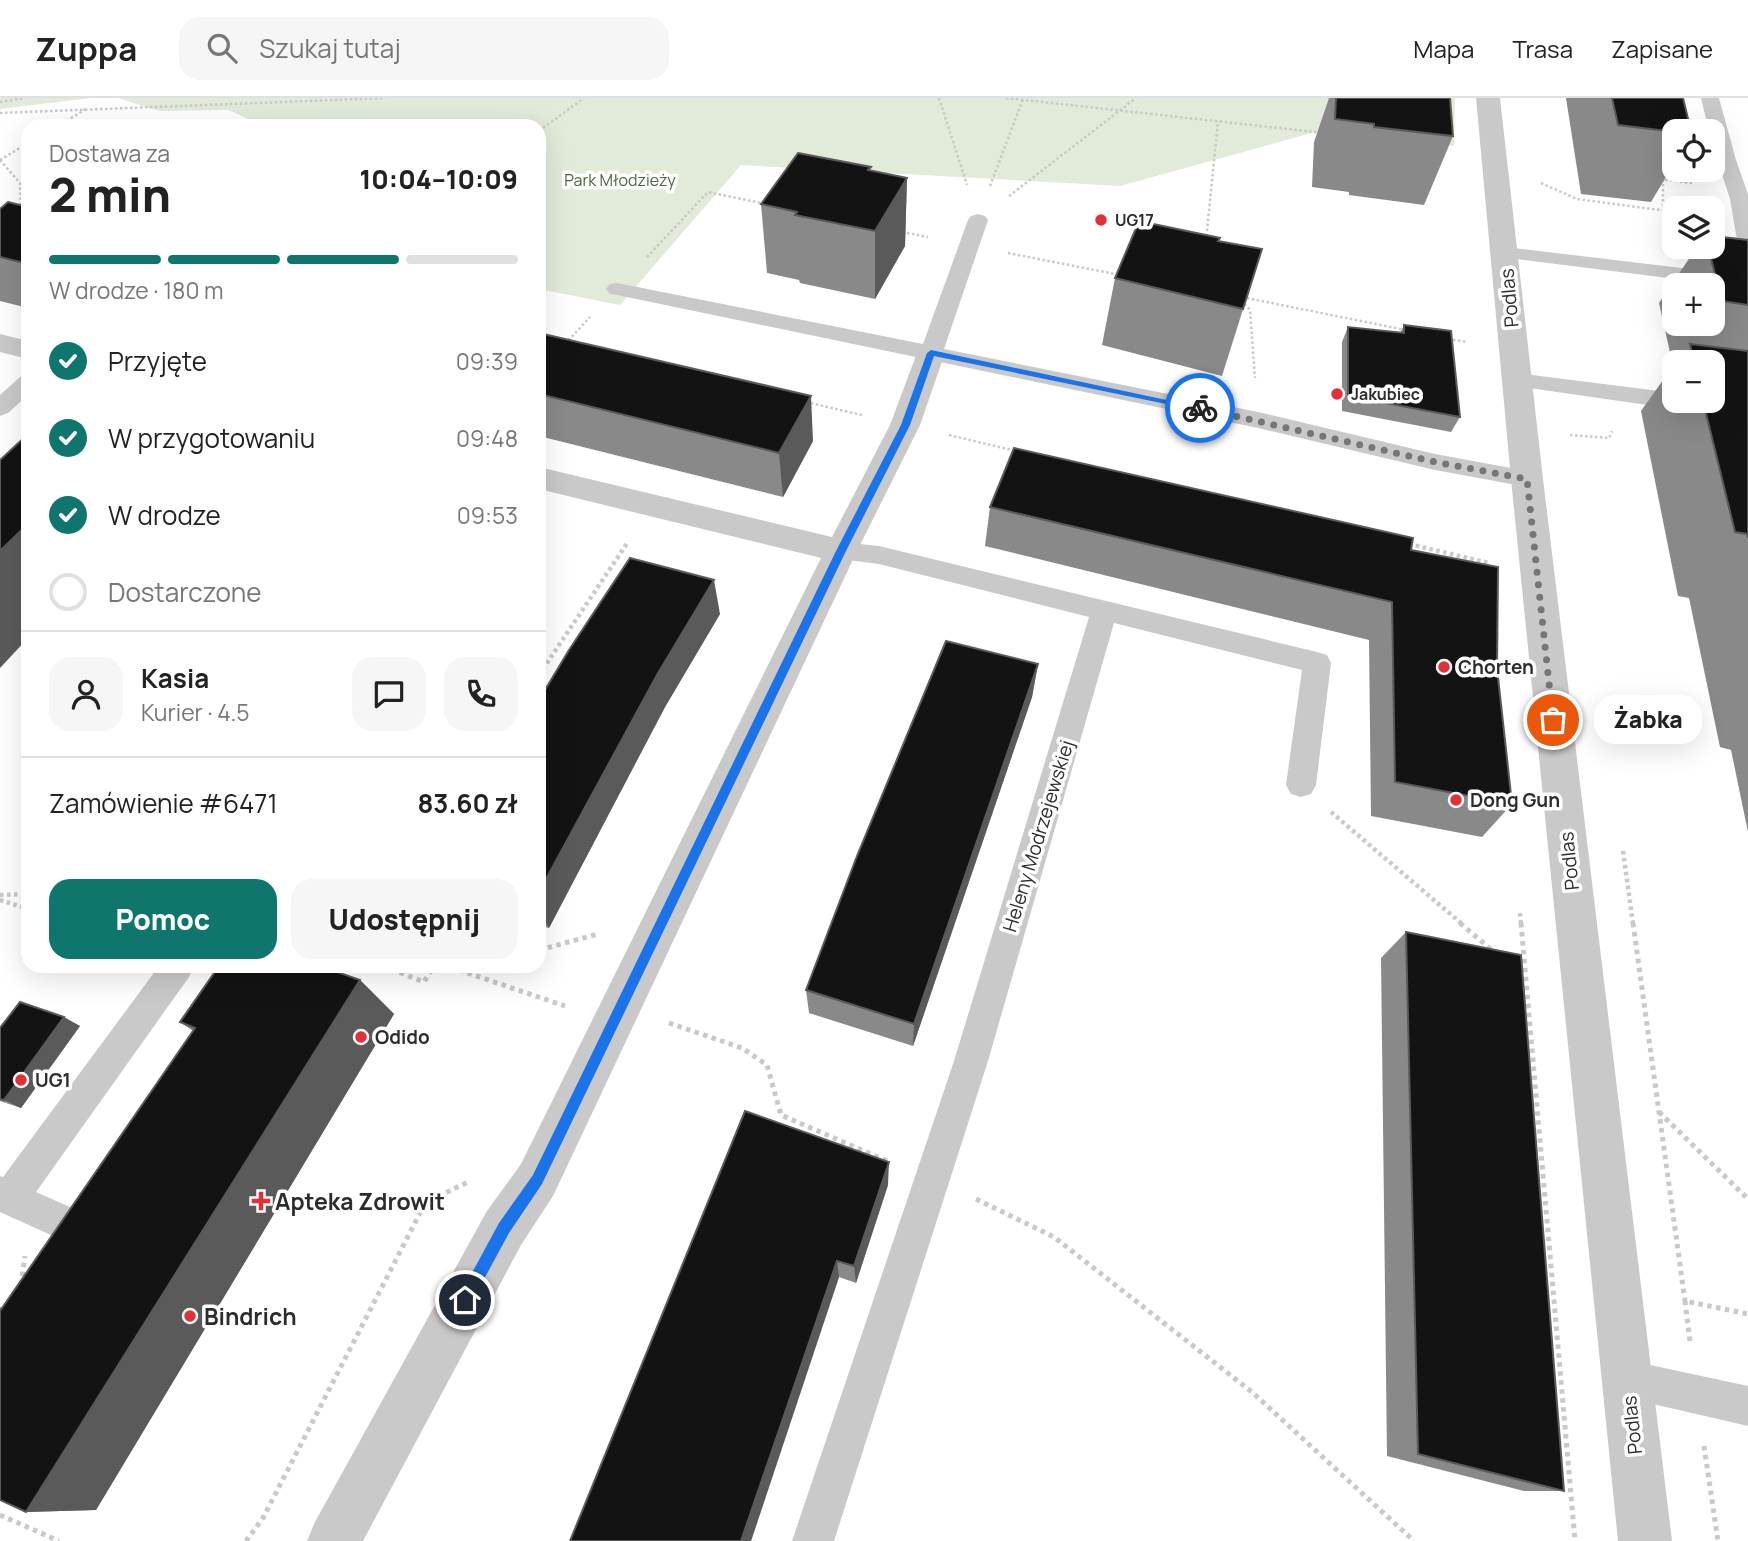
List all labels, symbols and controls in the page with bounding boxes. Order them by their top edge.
search box [179,17,669,80]
text: Zuppa [35,26,137,71]
icon: search [203,29,241,67]
text: Szukaj tutaj [259,30,401,66]
text: Mapa [1413,32,1474,65]
text: Trasa [1512,32,1573,65]
text: Zapisane [1611,32,1713,65]
map controls [1662,119,1725,413]
button: locate [1662,119,1725,182]
text: Dostawa za [49,137,170,169]
text: 10:04–10:09 [360,161,518,197]
text: 2 min [49,163,171,226]
park label: Park Młodzieży [564,169,676,191]
button: layers [1662,196,1725,259]
place label: UG17 [1115,209,1154,231]
marker: UG17 [1093,212,1109,228]
street label: Podlas [1493,268,1525,328]
button: + [1662,273,1725,336]
text: W drodze · 180 m [49,274,224,306]
icon: check [49,342,87,380]
text: Przyjęte [108,343,207,379]
text: 09:39 [456,345,518,377]
button: − [1662,350,1725,413]
courier [1165,373,1235,443]
place label: Jakubiec [1351,383,1420,405]
marker: Jakubiec [1329,386,1345,402]
icon: bike [1181,389,1219,427]
icon: check [49,419,87,457]
text: W przygotowaniu [108,420,315,456]
text: 09:48 [456,422,518,454]
icon: check [49,496,87,534]
text: W drodze [108,497,221,533]
text: 09:53 [457,499,518,531]
text: Dostarczone [108,574,261,610]
place label: Chorten [1458,654,1534,680]
button: person [49,657,123,731]
button: chat [352,657,426,731]
button: phone [444,657,518,731]
marker: Chorten [1436,659,1452,675]
text: Kasia [141,660,209,696]
pin [1523,690,1583,750]
text: Kurier · 4.5 [141,696,250,728]
callout: Żabka [1595,696,1704,744]
icon: bag [1534,701,1572,739]
text: Żabka [1613,703,1683,735]
street label: Heleny Modrzejewskiej [996,737,1080,935]
text: Zamówienie #6471 [49,785,278,821]
text: 83.60 zł [417,785,518,821]
place label: Dong Gun [1470,787,1560,813]
marker: Dong Gun [1448,792,1464,808]
street label: Podlas [1553,830,1585,892]
button: Pomoc [49,879,277,959]
button: Udostępnij [291,879,518,959]
place label: Odido [375,1024,430,1050]
marker: Odido [353,1029,369,1045]
place label: UG1 [35,1067,71,1093]
marker: UG1 [13,1072,29,1088]
place label: Apteka Zdrowit [275,1185,445,1217]
marker: Apteka Zdrowit [253,1193,269,1209]
pin [435,1270,495,1330]
icon: home [446,1281,484,1319]
place label: Bindrich [204,1300,297,1332]
marker: Bindrich [182,1308,198,1324]
street label: Podlas [1616,1394,1648,1456]

